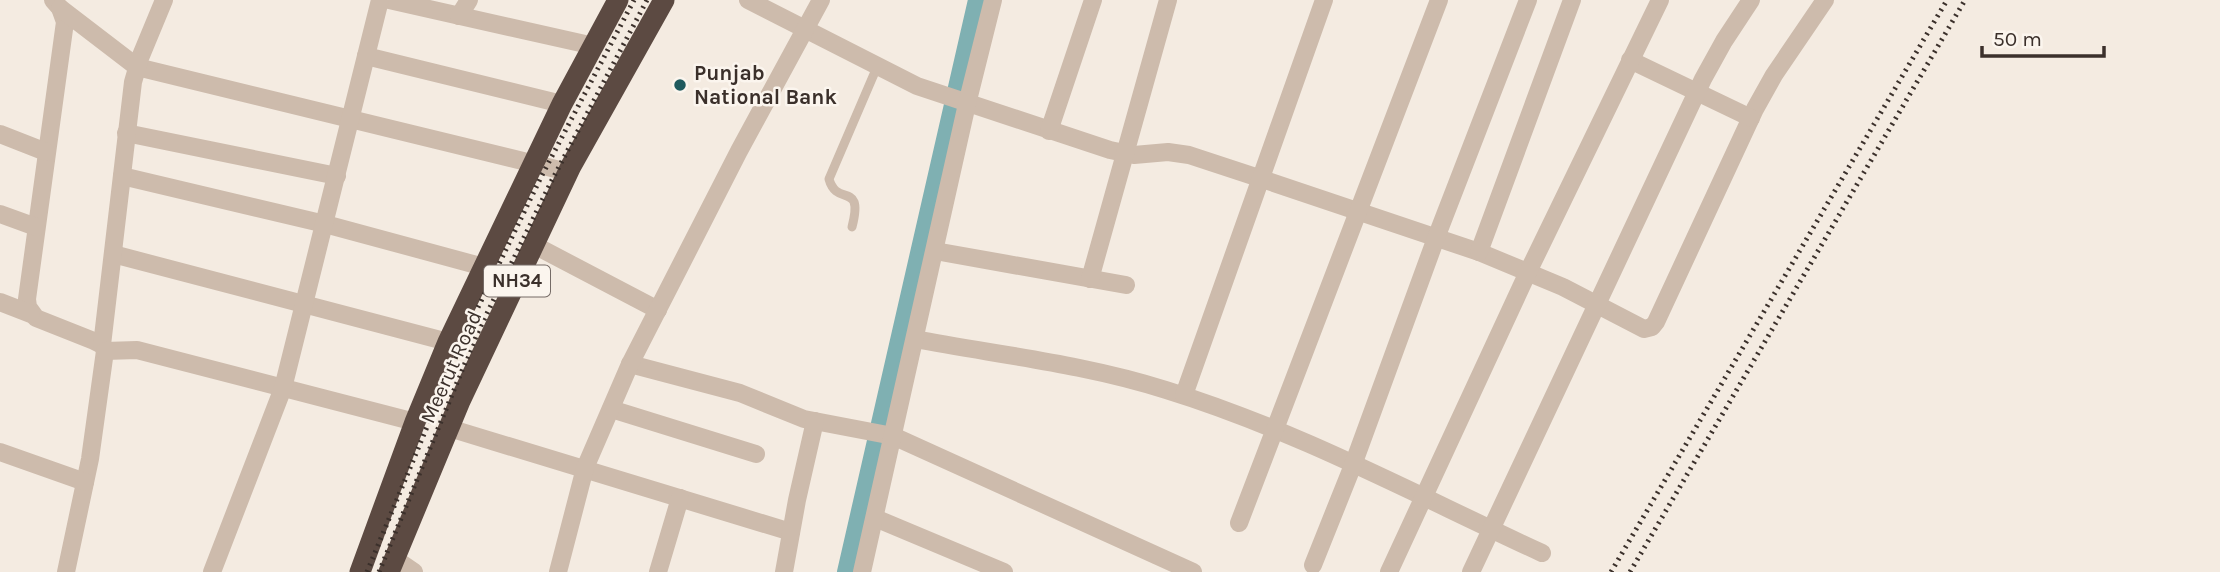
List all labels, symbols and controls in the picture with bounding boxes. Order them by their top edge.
scale bar [1982,14,2104,58]
text: 50 m [1993,27,2042,51]
place label: Punjab National Bank [694,61,837,109]
marker: Punjab National Bank [672,77,688,93]
road number: NH34 [484,266,550,296]
street label: Meerut Road [415,307,487,427]

